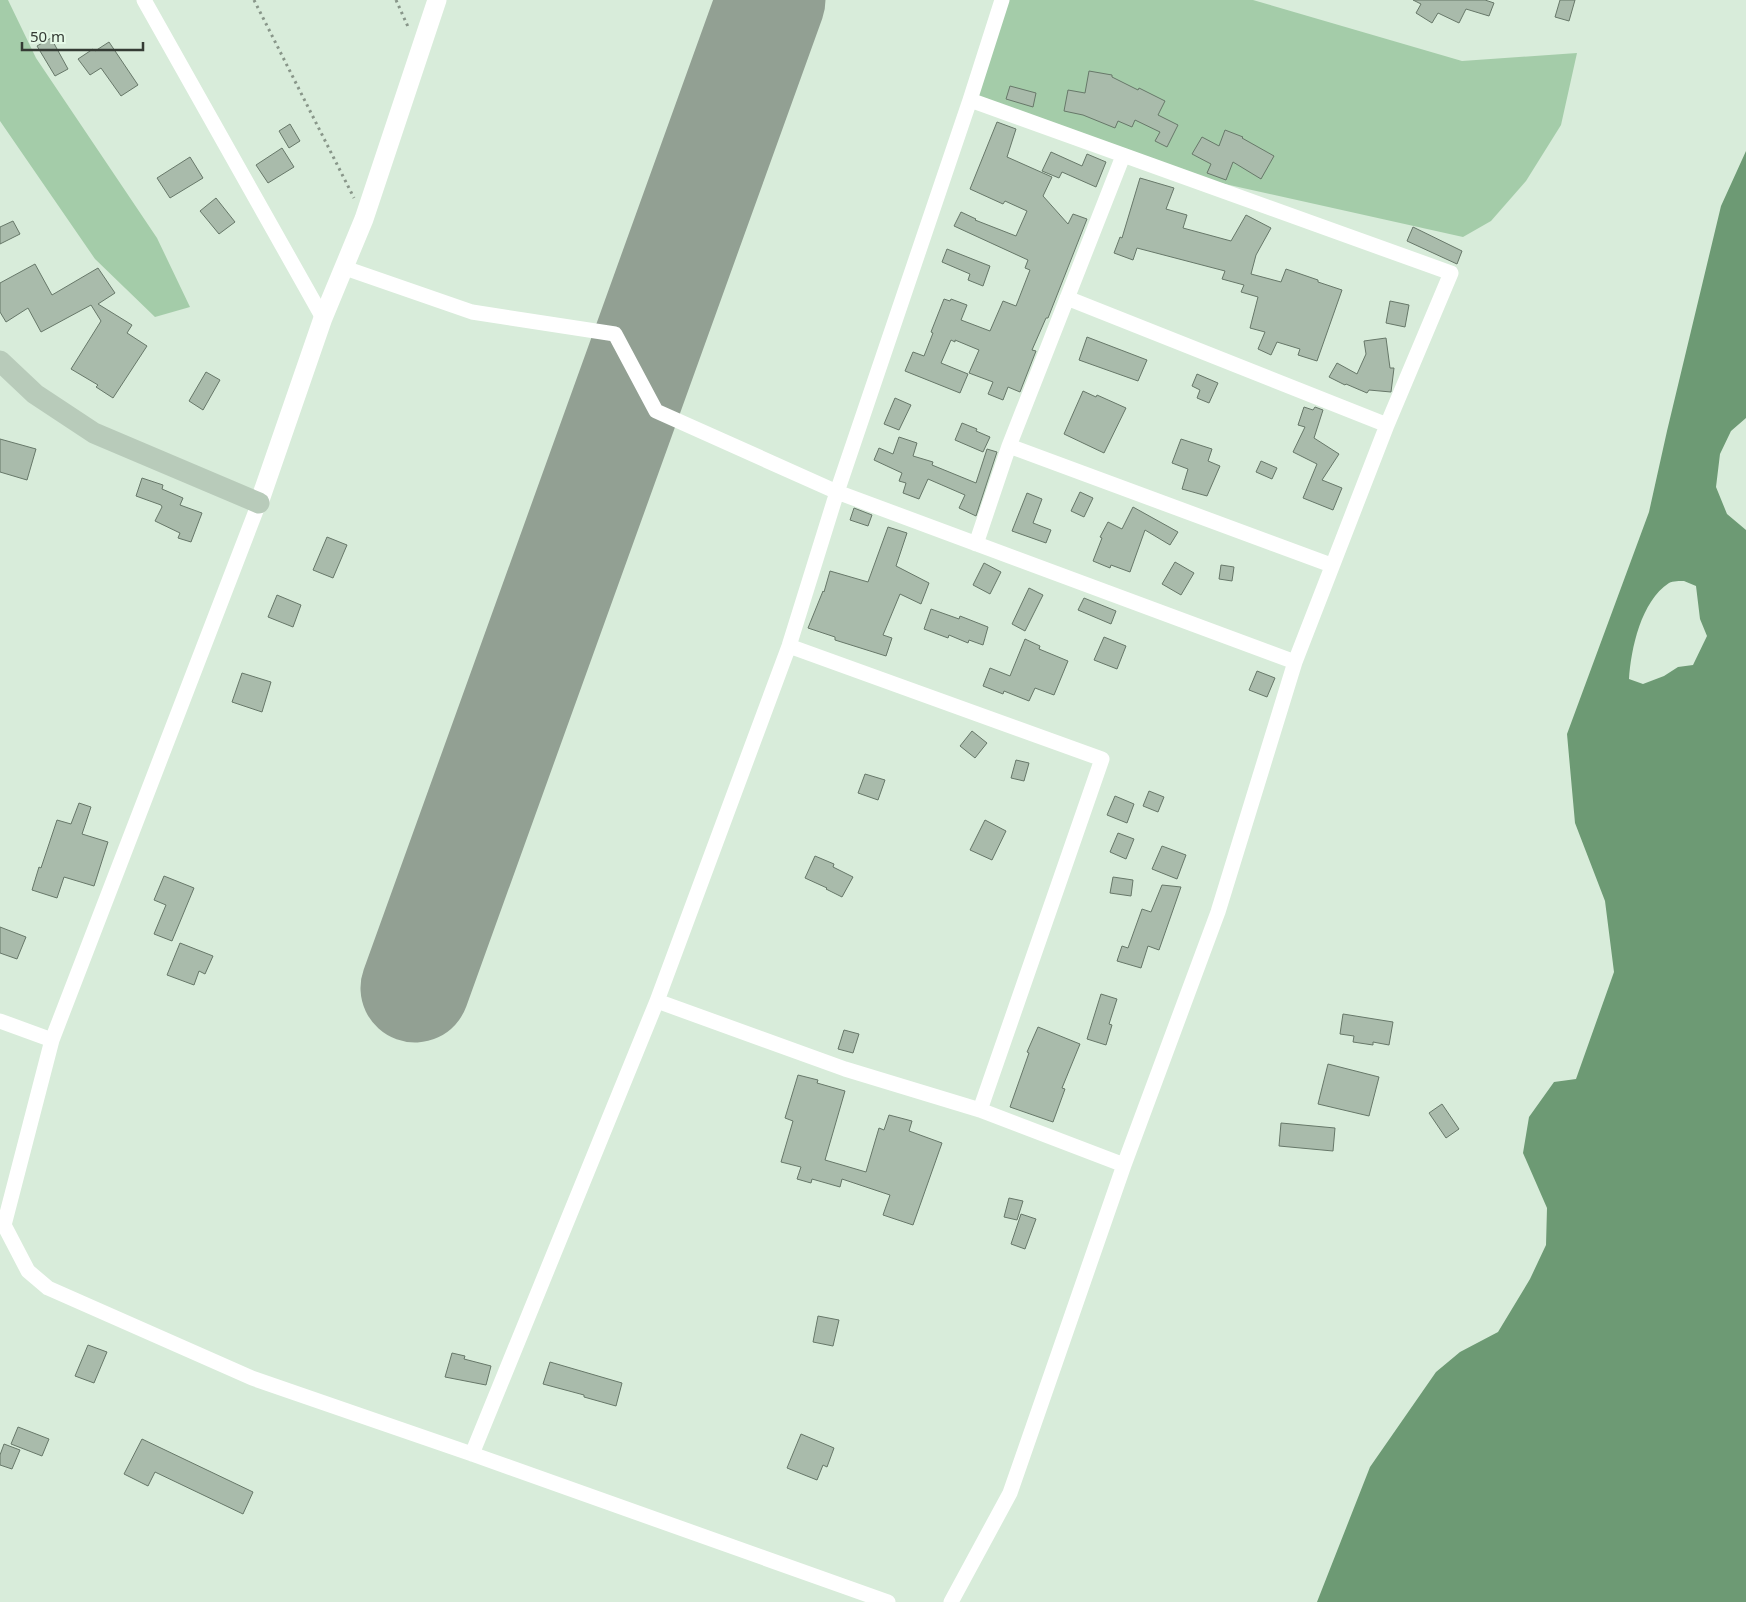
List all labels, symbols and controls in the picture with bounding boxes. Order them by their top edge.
scale bar [22,20,144,52]
text: 50 m [30,26,65,46]

